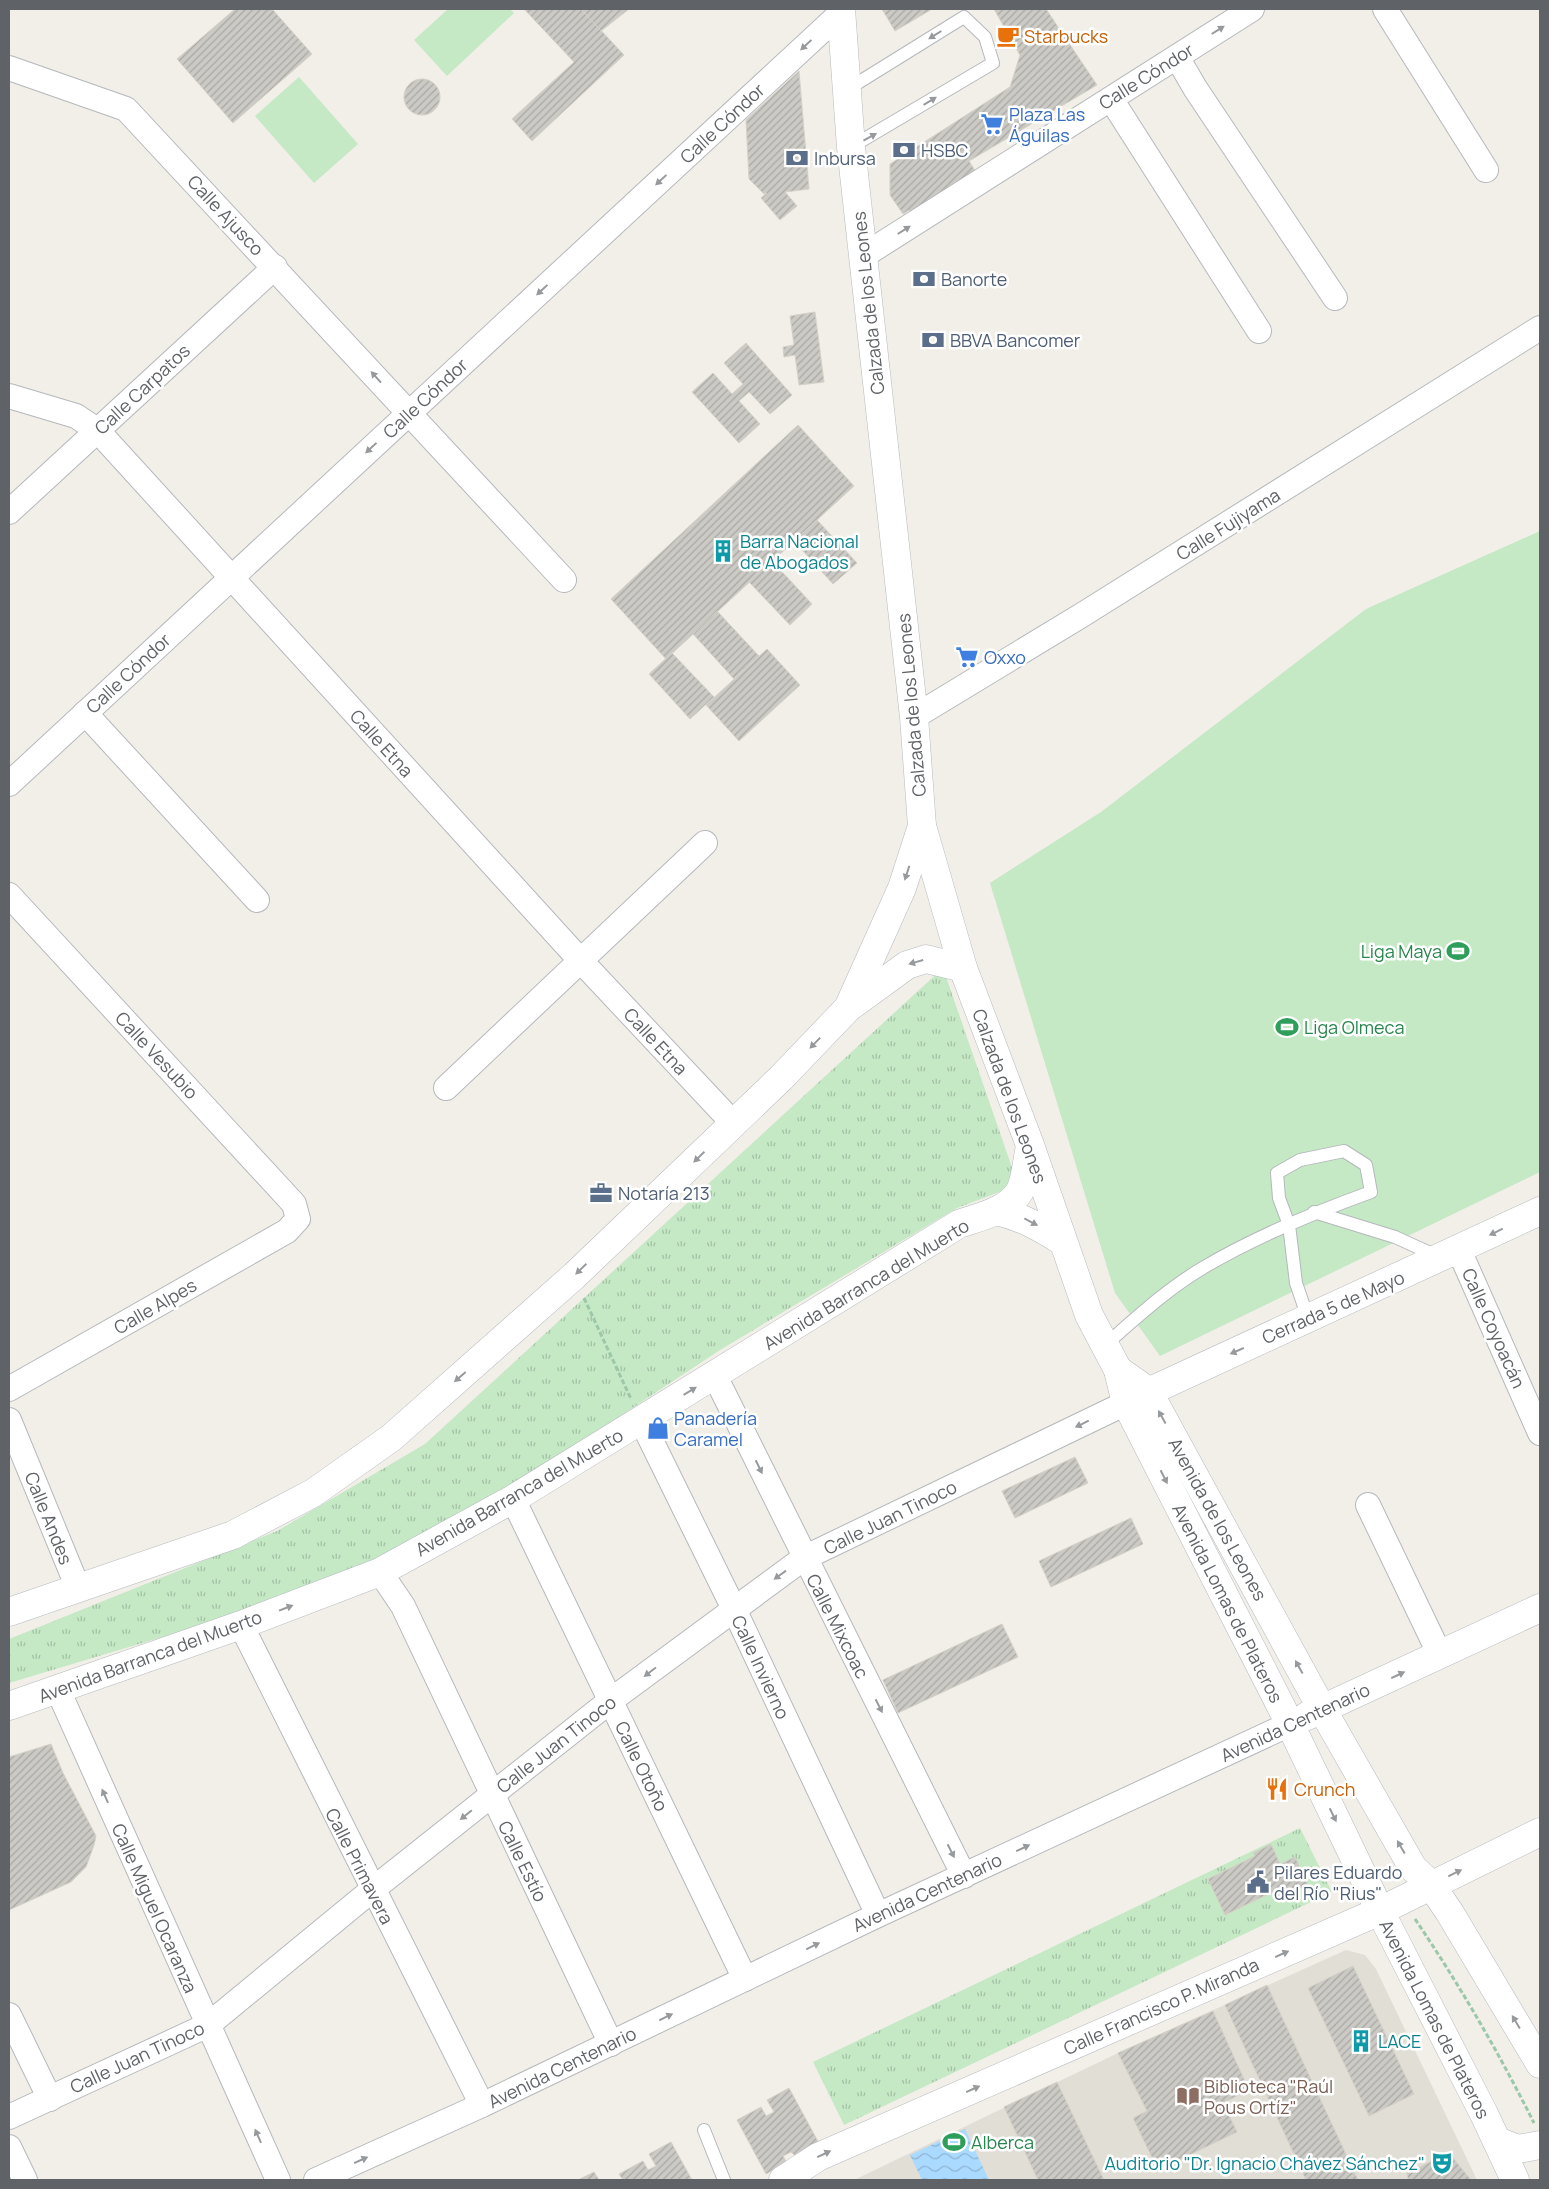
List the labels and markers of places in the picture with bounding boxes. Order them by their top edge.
cafe icon: Starbucks [995,23,1021,49]
place label: Starbucks [1024,24,1108,48]
place label: Plaza Las Águilas [1009,102,1085,147]
supermarket icon: Plaza Las Águilas [979,111,1005,137]
bank icon: HSBC [891,137,917,163]
place label: HSBC [921,138,968,162]
bank icon: Inbursa [784,145,810,171]
place label: Inbursa [814,146,876,170]
bank icon: Banorte [911,266,937,292]
place label: Banorte [941,267,1007,291]
bank icon: BBVA Bancomer [920,327,946,353]
place label: BBVA Bancomer [950,328,1081,352]
place label: Barra Nacional de Abogados [740,529,859,574]
building icon: Barra Nacional de Abogados [710,538,736,564]
supermarket icon: Oxxo [954,644,980,670]
place label: Oxxo [984,645,1026,669]
sports icon: Liga Maya [1445,938,1471,964]
place label: Liga Maya [1361,939,1442,963]
sports icon: Liga Olmeca [1274,1014,1300,1040]
place label: Liga Olmeca [1304,1015,1405,1039]
office icon: Notaría 213 [588,1180,614,1206]
place label: Notaría 213 [618,1181,710,1205]
place label: Panadería Caramel [674,1406,757,1451]
shop icon: Panadería Caramel [645,1415,671,1441]
restaurant icon: Crunch [1264,1776,1290,1802]
place label: Crunch [1294,1777,1355,1801]
place label: Pilares Eduardo del Río "Rius" [1274,1860,1402,1905]
public building icon: Pilares Eduardo del Río "Rius" [1245,1869,1271,1895]
building icon: LACE [1348,2028,1374,2054]
place label: LACE [1378,2029,1421,2053]
place label: Biblioteca "Raúl Pous Ortíz" [1204,2074,1333,2119]
library icon: Biblioteca "Raúl Pous Ortíz" [1175,2083,1201,2109]
sports icon: Alberca [941,2129,967,2155]
place label: Alberca [971,2130,1034,2154]
theatre icon: Auditorio "Dr. Ignacio Chávez Sánchez" [1429,2150,1455,2176]
place label: Auditorio "Dr. Ignacio Chávez Sánchez" [1104,2151,1425,2175]

